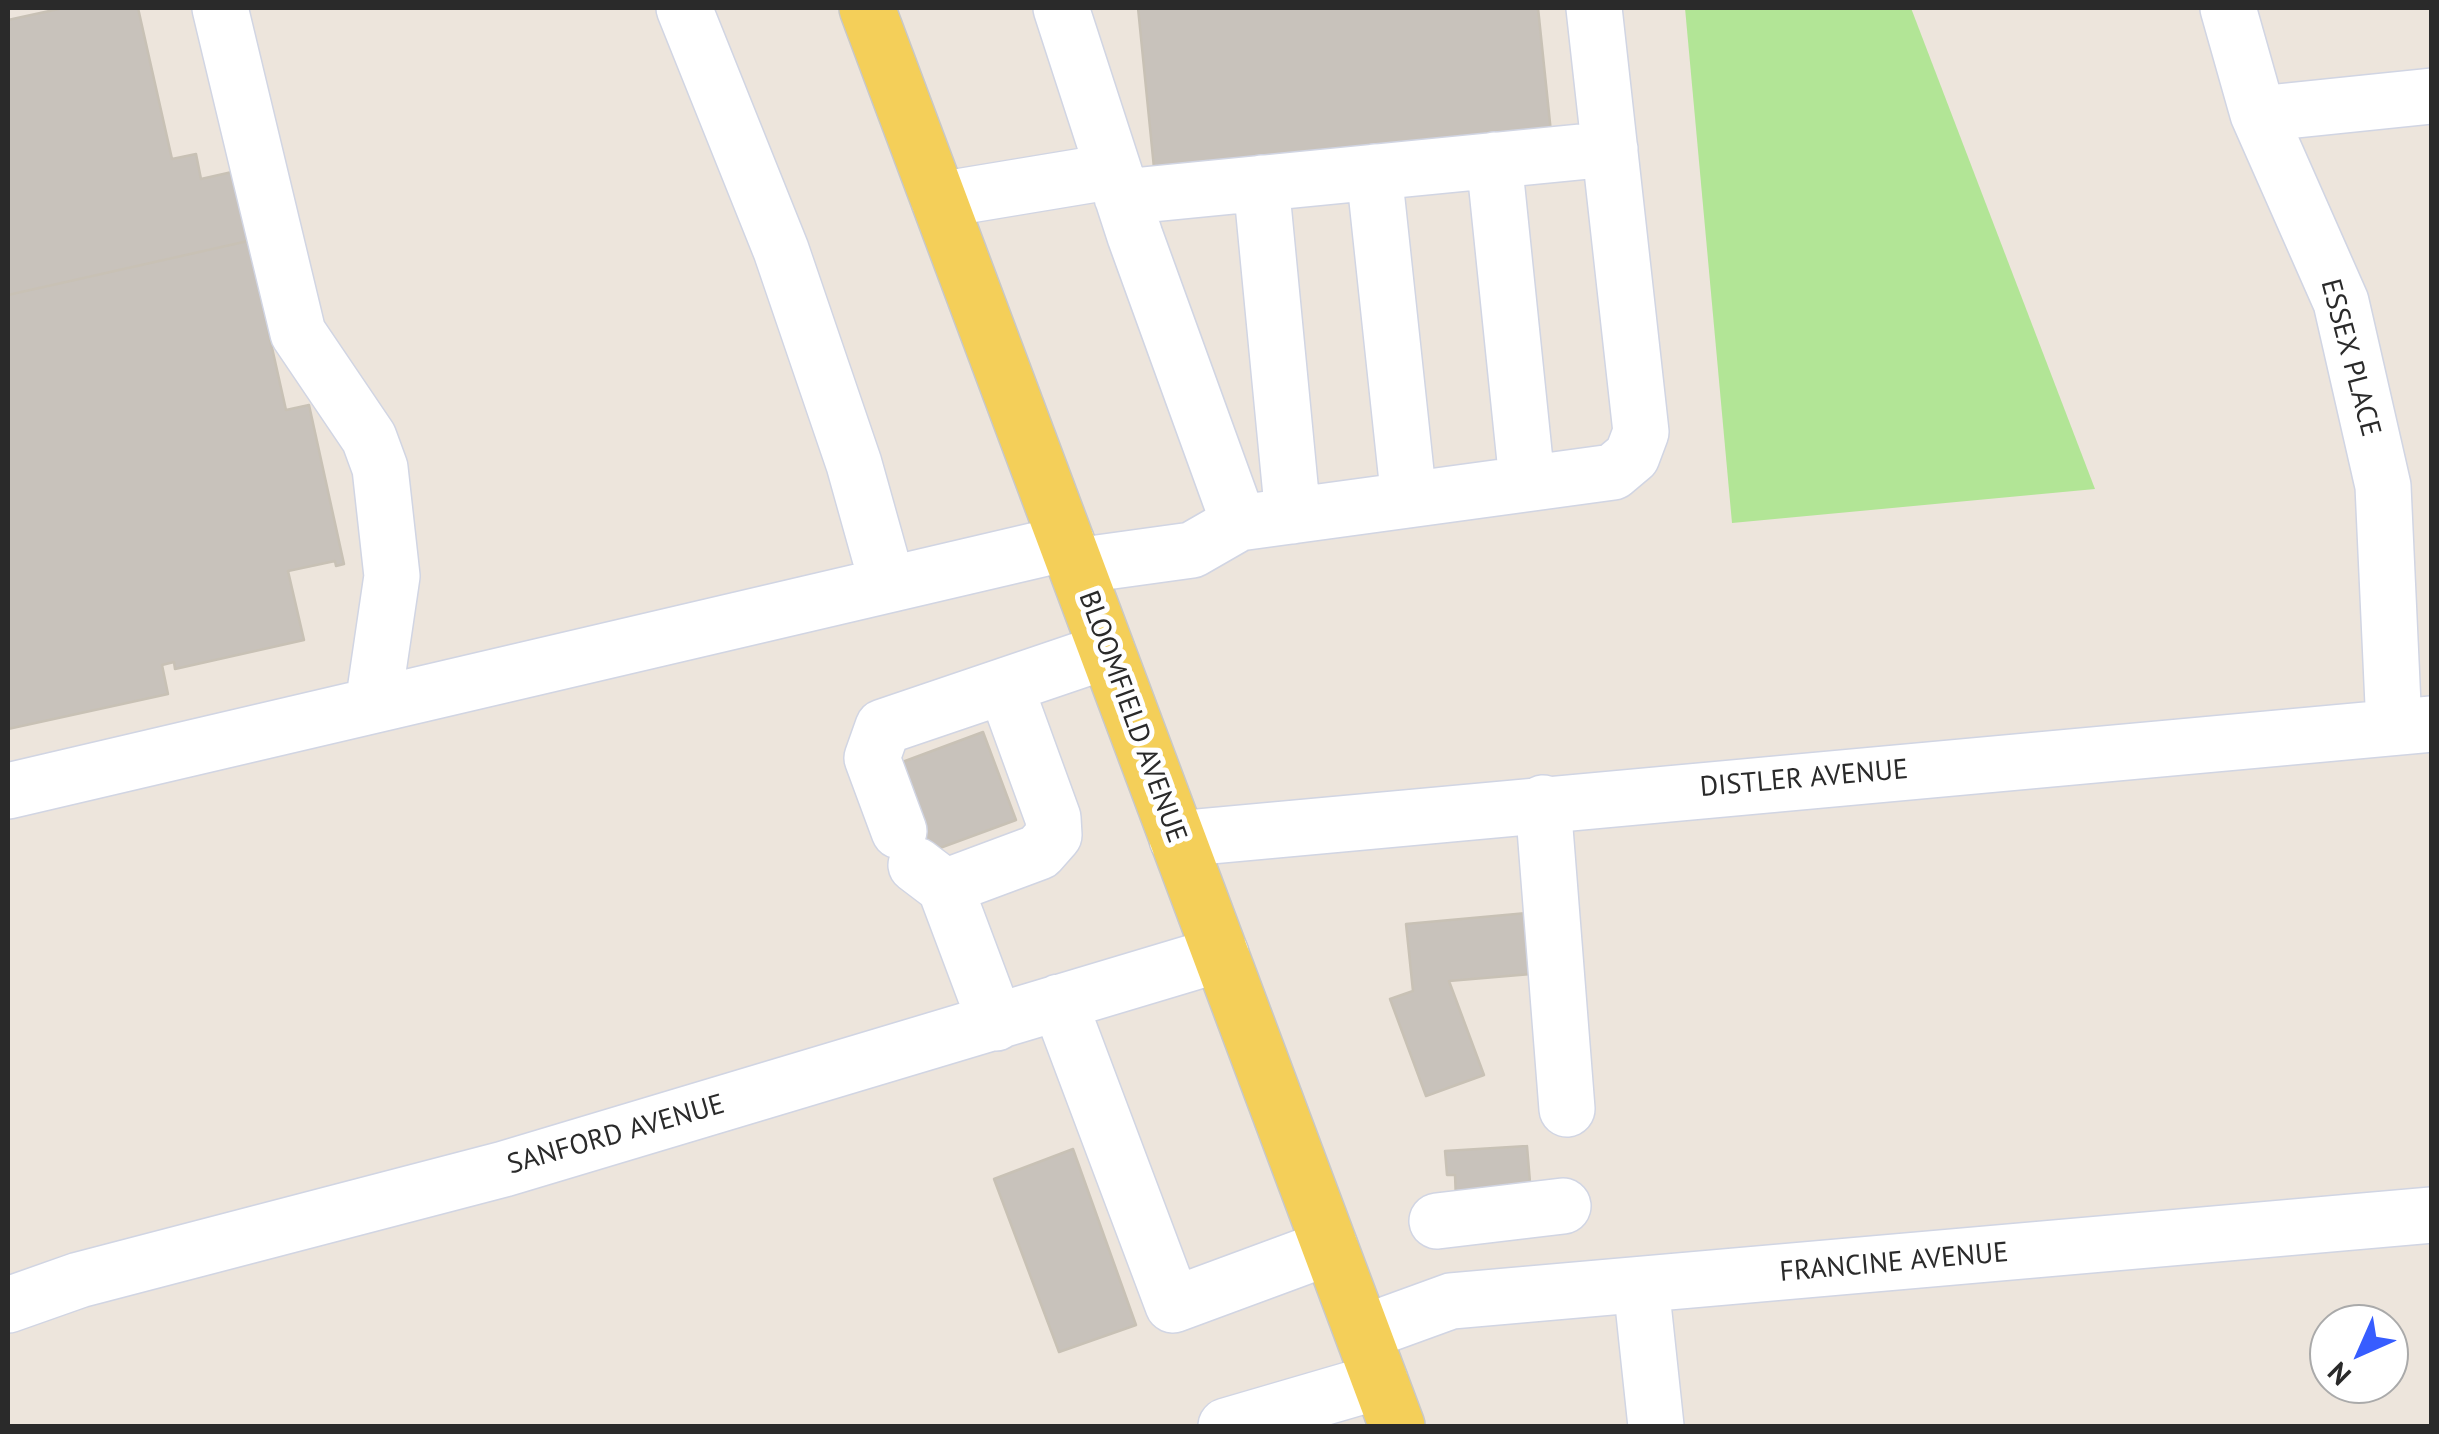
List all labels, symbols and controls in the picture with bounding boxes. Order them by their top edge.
street label: ESSEX PLACE [2313,276,2387,440]
street label: BLOOMFIELD AVENUE [1071,587,1193,847]
street label: DISTLER AVENUE [1699,753,1909,805]
street label: SANFORD AVENUE [504,1088,728,1182]
street label: FRANCINE AVENUE [1778,1236,2010,1290]
north arrow [2309,1304,2409,1404]
text: N [2319,1355,2358,1394]

